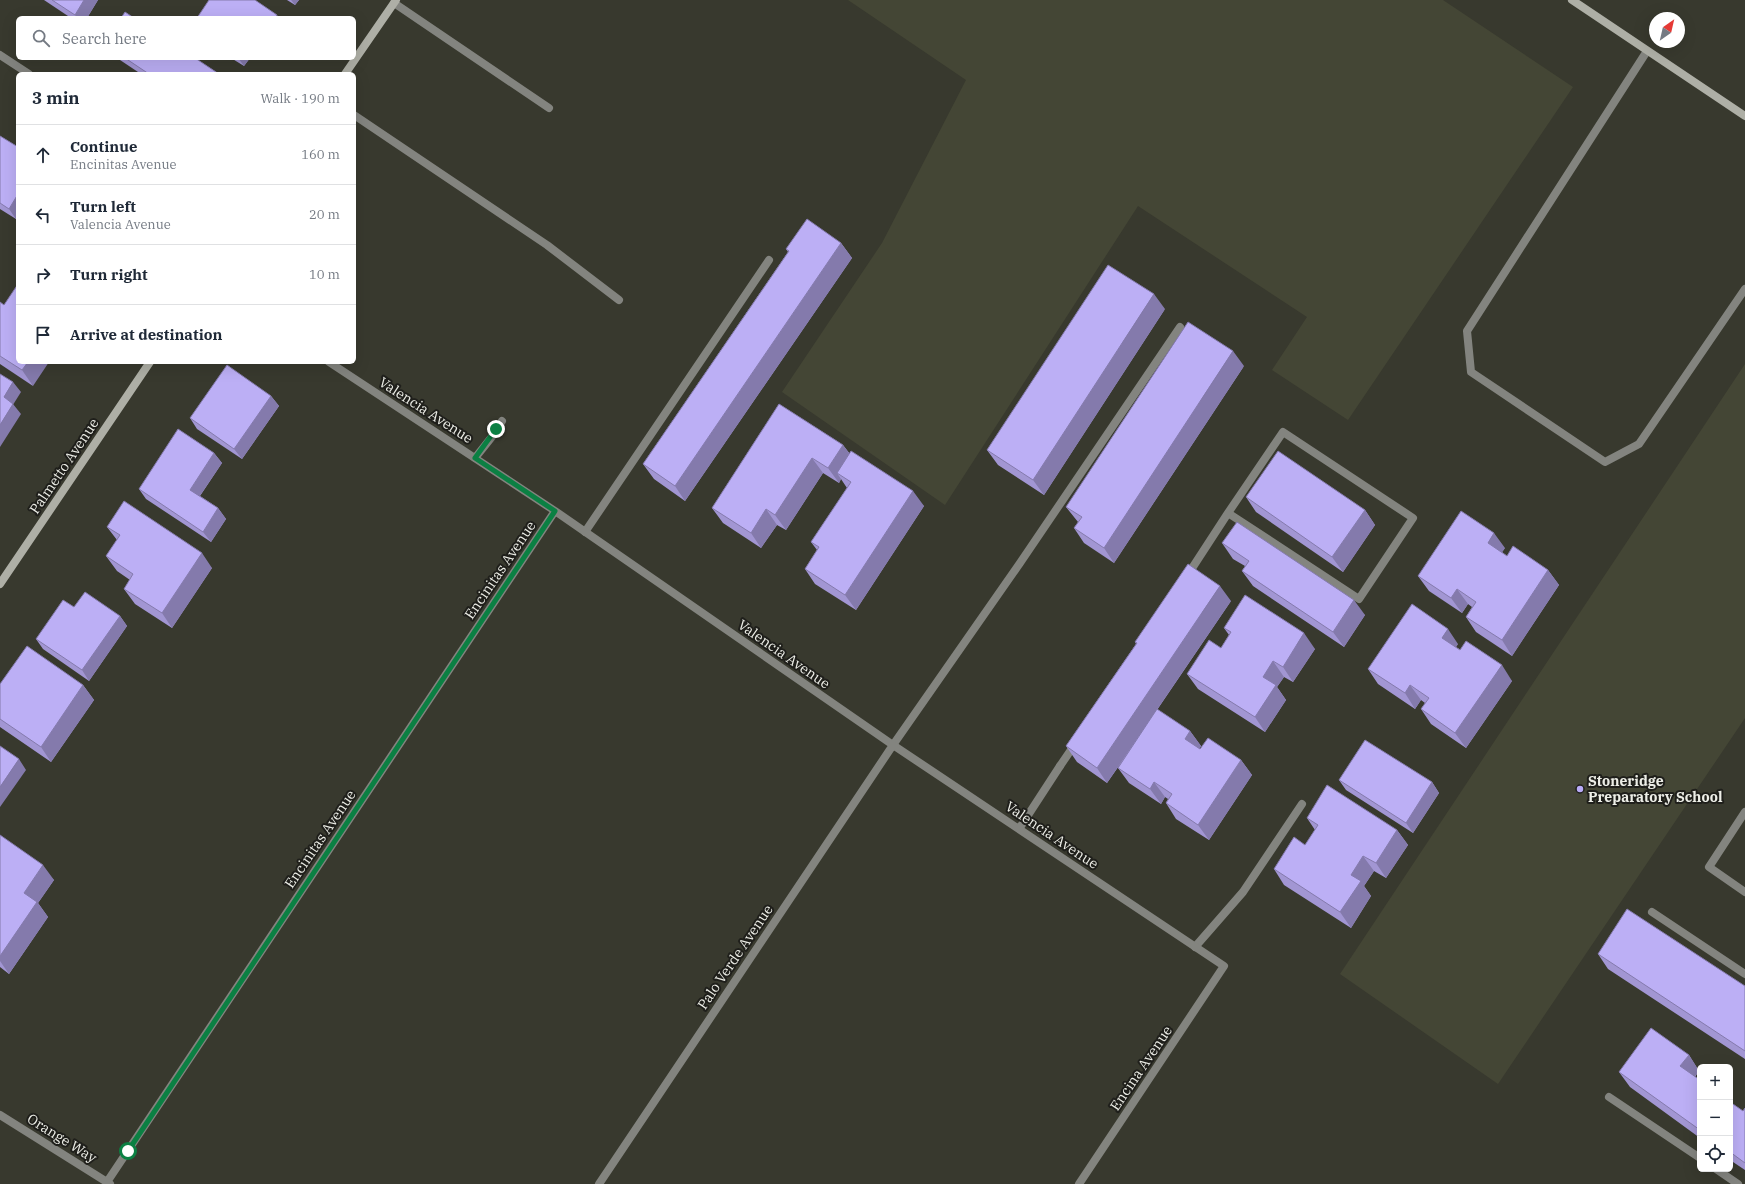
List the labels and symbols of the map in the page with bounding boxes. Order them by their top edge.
north arrow [1649,12,1685,48]
street label: Valencia Avenue [376,373,476,447]
street label: Palmetto Avenue [25,415,103,517]
route end [487,420,505,438]
street label: Encinitas Avenue [460,517,540,623]
street label: Valencia Avenue [734,616,834,692]
place label: Stoneridge Preparatory School [1588,772,1723,806]
marker: Stoneridge Preparatory School [1575,784,1585,794]
street label: Encinitas Avenue [280,786,360,892]
street label: Valencia Avenue [1002,797,1102,873]
street label: Palo Verde Avenue [693,901,777,1013]
street label: Encina Avenue [1106,1022,1176,1114]
street label: Orange Way [24,1109,101,1167]
route start [119,1142,137,1160]

